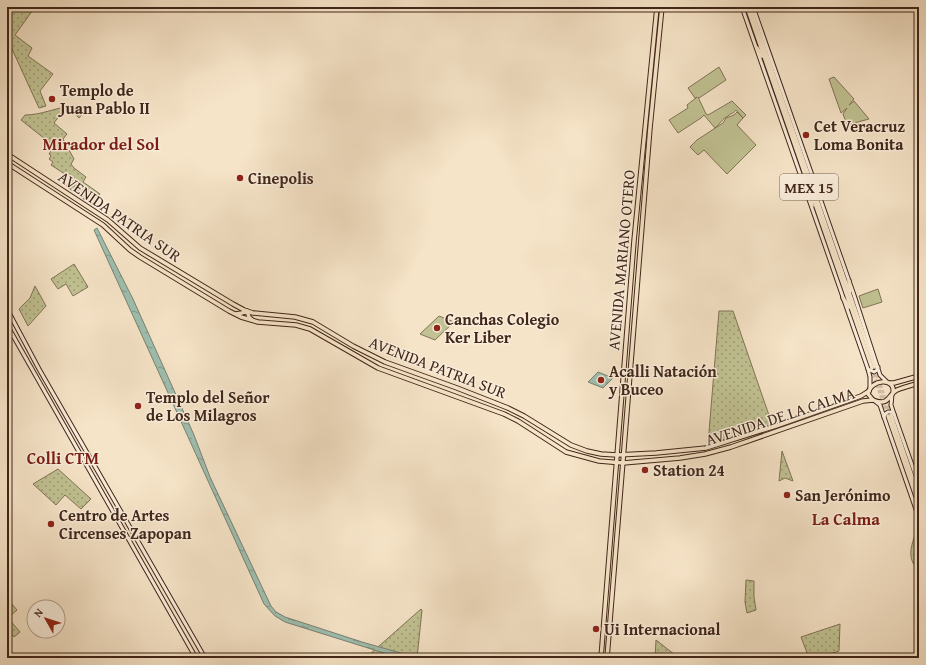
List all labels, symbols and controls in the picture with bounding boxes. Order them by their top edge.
place label: Templo de Juan Pablo II [57,78,150,120]
marker: Templo de Juan Pablo II [47,94,57,104]
place label: Cet Veracruz Loma Bonita [814,114,905,156]
marker: Cet Veracruz Loma Bonita [801,130,811,140]
district label: Mirador del Sol [43,131,159,156]
street label: AVENIDA PATRIA SUR [54,164,187,268]
place label: Cinepolis [248,166,314,190]
street label: AVENIDA MARIANO OTERO [601,169,641,351]
marker: Cinepolis [235,173,245,183]
road number: MEX 15 [780,174,838,200]
place label: Canchas Colegio Ker Liber [445,307,560,349]
marker: Canchas Colegio Ker Liber [432,323,442,333]
street label: AVENIDA PATRIA SUR [366,330,511,405]
place label: Acalli Natación y Buceo [608,359,717,401]
marker: Acalli Natación y Buceo [596,375,606,385]
street label: AVENIDA DE LA CALMA [702,380,858,451]
place label: Templo del Señor de Los Milagros [146,385,270,427]
marker: Templo del Señor de Los Milagros [133,401,143,411]
district label: Colli CTM [27,445,100,470]
place label: Station 24 [653,458,725,482]
marker: Station 24 [640,465,650,475]
place label: San Jerónimo [795,483,891,507]
marker: San Jerónimo [782,490,792,500]
place label: Centro de Artes Circenses Zapopan [59,503,192,545]
district label: La Calma [812,506,880,531]
marker: Centro de Artes Circenses Zapopan [46,519,56,529]
north arrow [26,599,66,639]
text: N [30,604,47,621]
place label: Ui Internacional [604,617,721,641]
marker: Ui Internacional [591,624,601,634]

